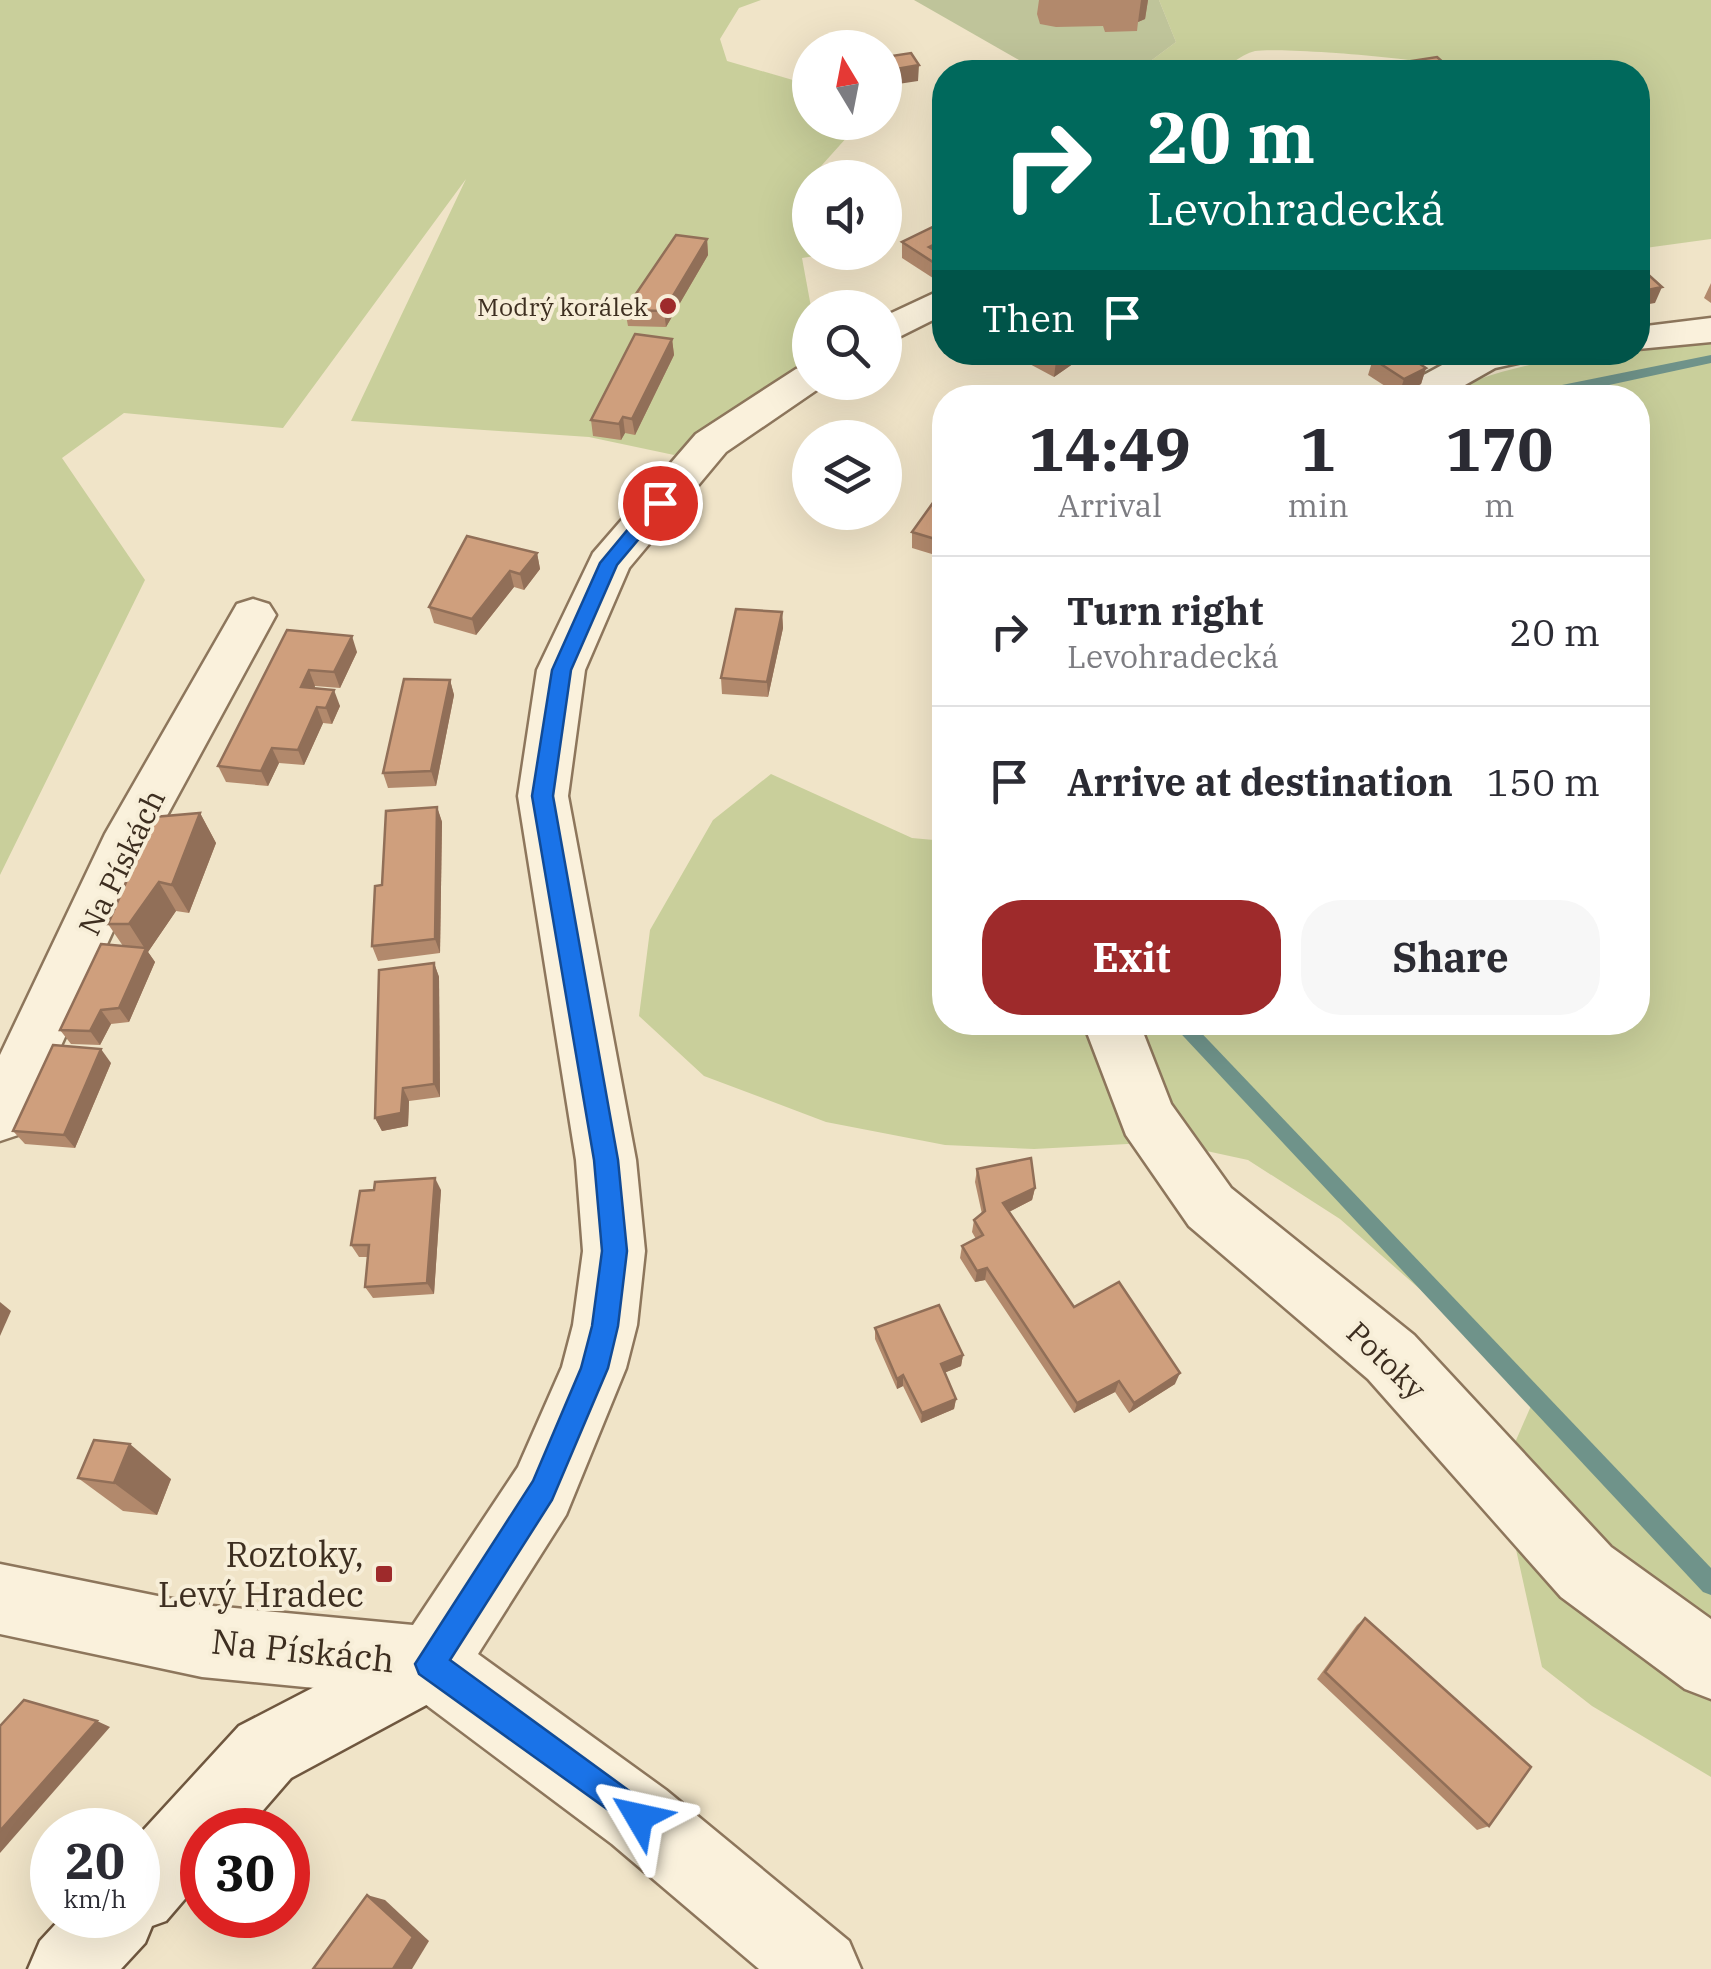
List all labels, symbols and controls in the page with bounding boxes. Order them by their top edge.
north arrow [792,30,902,140]
map controls [792,30,902,530]
text: 20 m [1147,91,1315,182]
icon: right [982,100,1112,230]
button: sound [792,160,902,270]
text: Levohradecká [1147,179,1445,237]
place label: Modrý korálek [477,290,648,323]
button: search [792,290,902,400]
icon: arrive [1095,290,1150,345]
text: Then [982,293,1075,342]
marker: Modrý korálek [657,295,679,317]
text: 14:49 [1029,409,1191,488]
text: 1 [1300,409,1336,488]
text: 170 [1445,409,1553,488]
button: layers [792,420,902,530]
pin [618,461,703,546]
icon: arrive [633,476,688,531]
text: Arrival [1058,484,1162,526]
text: min [1288,484,1349,526]
text: m [1484,484,1515,526]
text: Turn right [1067,586,1263,635]
icon: right [982,604,1037,659]
text: 20 m [1509,607,1600,656]
text: Levohradecká [1067,635,1279,677]
icon: arrive [982,754,1037,809]
text: Arrive at destination [1067,757,1453,806]
text: 150 m [1487,757,1600,806]
street label: Na Pískách [69,783,173,941]
button: Exit [982,900,1281,1015]
button: Share [1301,900,1600,1015]
street label: Potoky [1339,1313,1435,1407]
place label: Roztoky, Levý Hradec [158,1531,364,1617]
marker: Roztoky, Levý Hradec [373,1563,395,1585]
street label: Na Pískách [209,1618,397,1682]
position arrow [587,1765,691,1869]
speed limit sign: 30 [180,1808,310,1938]
text: 20 [65,1828,125,1893]
text: km/h [63,1882,127,1915]

